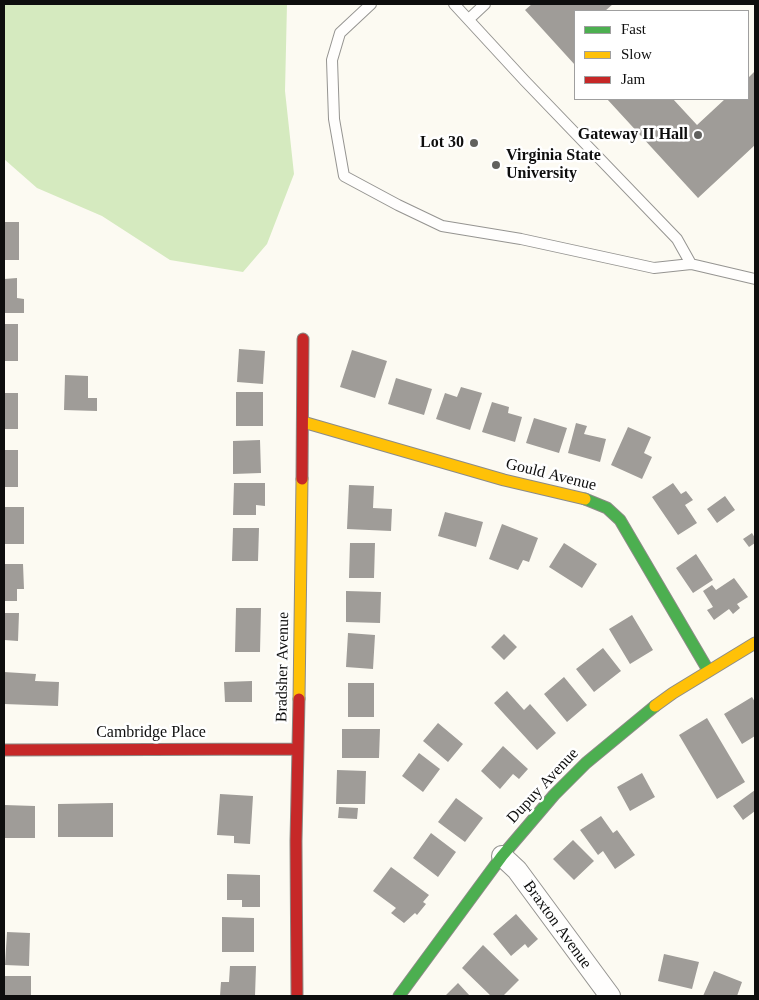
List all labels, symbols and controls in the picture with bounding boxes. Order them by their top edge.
legend [574,10,749,100]
text: Fast [621,21,646,37]
text: Slow [621,46,652,62]
text: Jam [621,71,645,87]
place label: Gateway II Hall [578,125,688,145]
marker: Gateway II Hall [692,129,704,141]
place label: Lot 30 [420,133,464,153]
marker: Lot 30 [468,137,480,149]
place label: Virginia State University [506,146,601,184]
marker: Virginia State University [490,159,502,171]
street label: Gould Avenue [504,454,598,496]
street label: Bradsher Avenue [272,612,294,722]
street label: Cambridge Place [96,723,206,743]
street label: Dupuy Avenue [503,744,583,828]
street label: Braxton Avenue [519,877,595,973]

